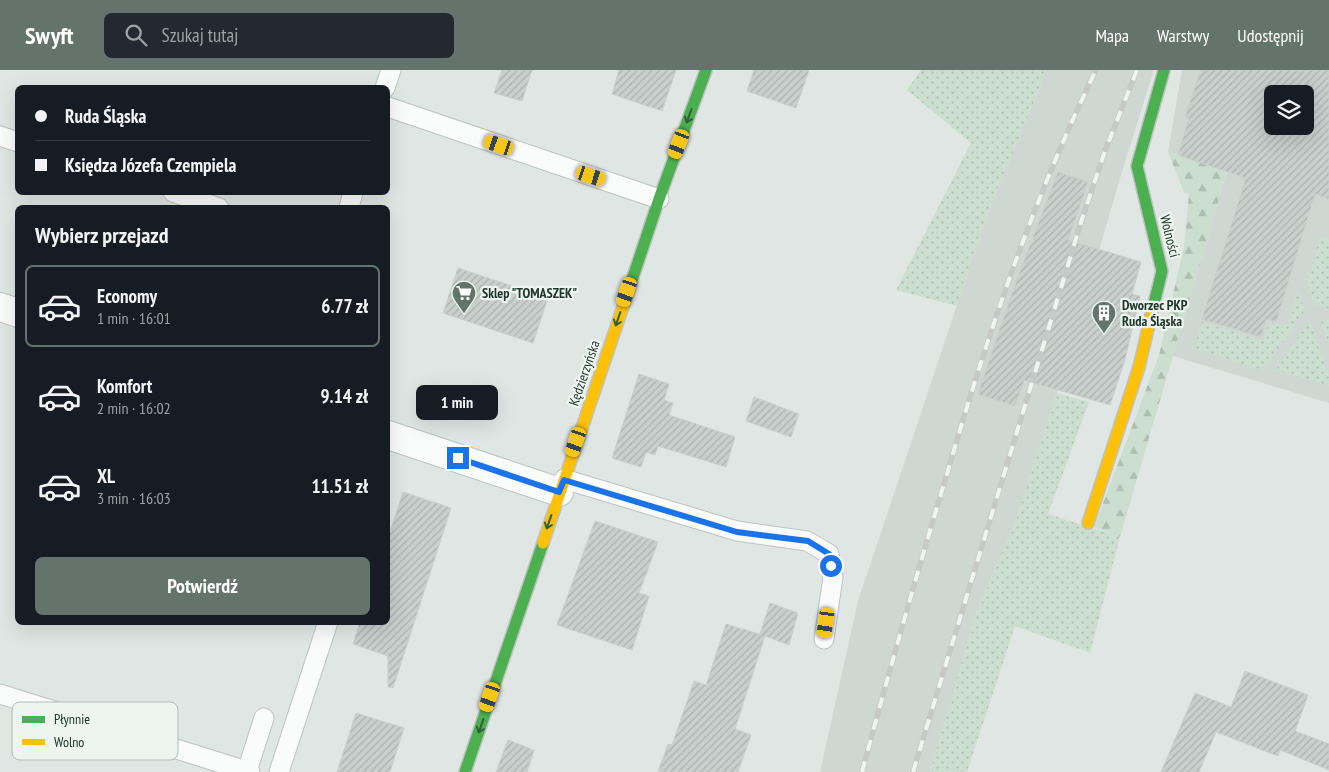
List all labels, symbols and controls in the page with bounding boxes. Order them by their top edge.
search box [104,13,454,58]
text: Swyft [25,20,74,51]
icon: search [122,21,150,49]
text: Szukaj tutaj [162,23,238,47]
text: Mapa [1095,24,1129,47]
text: Warstwy [1157,24,1209,47]
text: Udostępnij [1237,24,1304,47]
map controls [1264,85,1314,135]
button: layers [1264,85,1314,135]
text: Ruda Śląska [65,104,146,128]
one-way arrow [684,108,694,123]
car [666,127,691,161]
car [482,133,515,157]
text: Księdza Józefa Czempiela [65,153,236,177]
car [574,164,607,188]
street label: Wolności [1156,213,1184,259]
text: Wybierz przejazd [35,221,169,249]
car [615,275,638,309]
supermarket icon: Sklep "TOMASZEK" [451,280,477,314]
icon: car [37,284,82,329]
text: Economy [97,284,157,308]
place label: Sklep "TOMASZEK" [482,284,577,302]
text: 6.77 zł [321,294,368,318]
place label: Dworzec PKP Ruda Śląska [1122,296,1188,330]
building icon: Dworzec PKP Ruda Śląska [1091,300,1117,334]
text: 1 min · 16:01 [97,308,171,328]
one-way arrow [613,310,622,326]
street label: Kędzierzyńska [564,338,604,408]
icon: car [37,374,82,419]
text: Komfort [97,374,152,398]
text: 9.14 zł [321,384,368,408]
callout: 1 min [417,386,499,420]
text: 1 min [441,392,473,412]
text: 2 min · 16:02 [97,398,171,418]
car [564,425,587,459]
route end [447,447,469,469]
icon: car [37,464,82,509]
text: XL [97,464,115,488]
text: 11.51 zł [311,474,368,498]
text: 3 min · 16:03 [97,488,171,508]
one-way arrow [544,514,553,529]
route start [820,555,842,577]
button: Potwierdź [35,557,370,615]
car [816,607,835,639]
car [478,680,501,714]
legend [12,702,178,760]
text: Płynnie [54,710,90,728]
one-way arrow [476,718,485,733]
text: Wolno [54,733,84,751]

